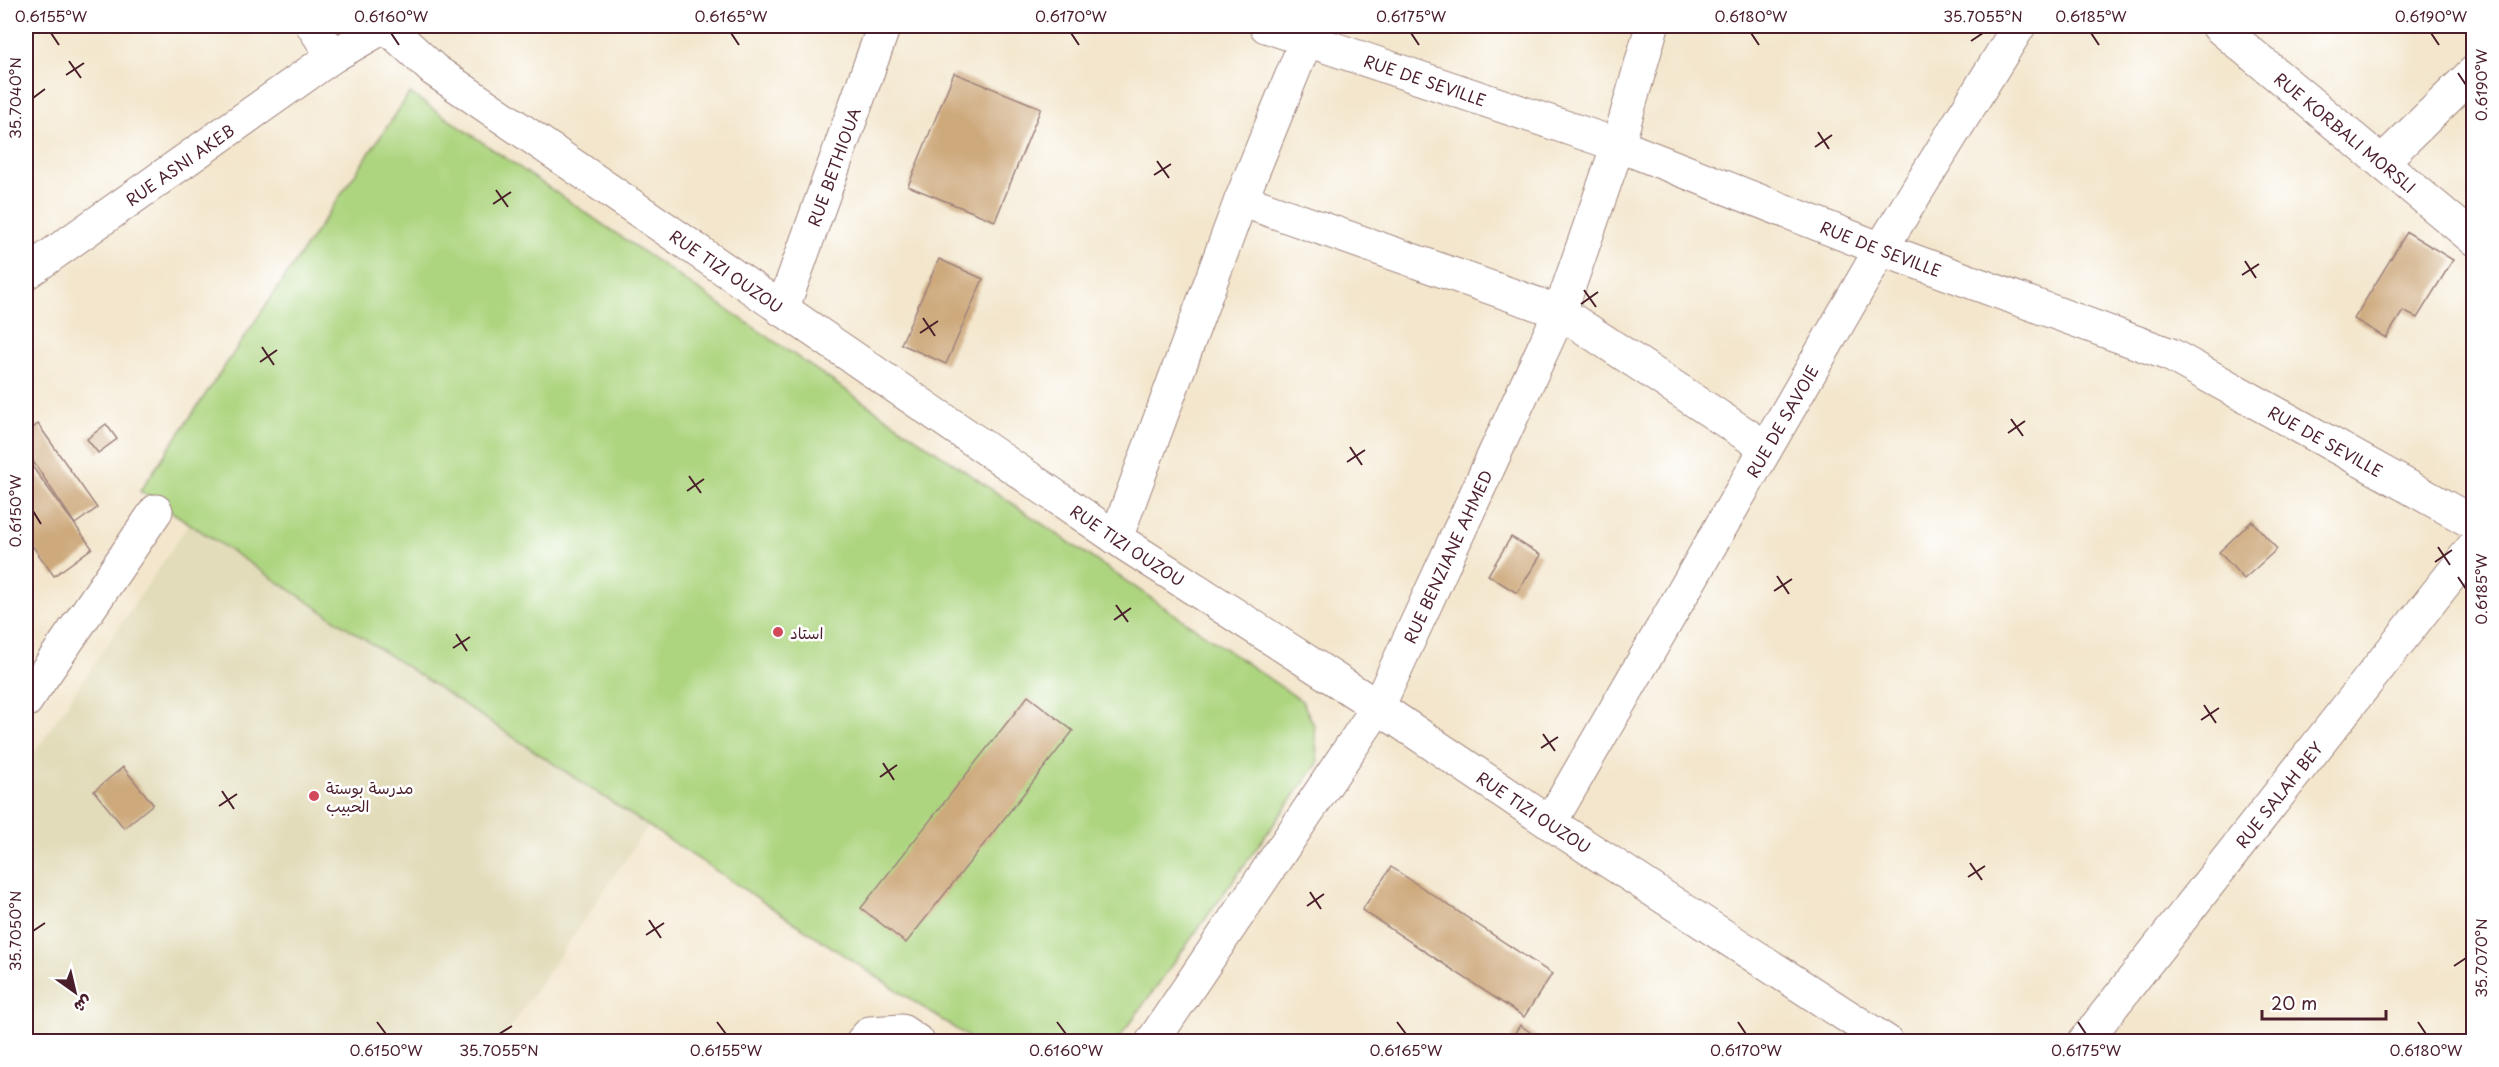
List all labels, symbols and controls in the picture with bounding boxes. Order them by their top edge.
text: 0.6155°W [15,4,88,27]
text: 0.6160°W [354,4,429,27]
text: 0.6165°W [695,4,768,27]
text: 0.6170°W [1035,4,1108,27]
text: 0.6175°W [1376,4,1447,27]
text: 0.6180°W [1714,4,1788,27]
text: 35.7055°N [1943,4,2023,27]
text: 0.6185°W [2055,4,2127,27]
text: 0.6190°W [2395,4,2468,27]
street label: RUE DE SEVILLE [1361,48,1489,112]
text: 0.6190°W [2469,48,2492,121]
text: 35.7040°N [3,57,26,139]
street label: RUE KORBALI MORSLI [2270,66,2422,198]
street label: RUE BETHIOUA [801,104,866,230]
street label: RUE ASNI AKEB [120,118,239,211]
street label: RUE DE SEVILLE [1817,214,1945,282]
street label: RUE TIZI OUZOU [665,223,788,318]
street label: RUE DE SAVOIE [1740,360,1824,482]
street label: RUE DE SEVILLE [2264,399,2387,482]
street label: RUE BENZIANE AHMED [1397,466,1498,647]
text: 0.6150°W [3,474,26,548]
street label: RUE TIZI OUZOU [1066,498,1190,592]
text: 0.6185°W [2469,553,2492,625]
place label: استاد [790,620,823,644]
marker: استاد [771,625,785,639]
street label: RUE SALAH BEY [2229,736,2328,853]
street label: RUE TIZI OUZOU [1472,765,1596,859]
place label: مدرسة بوستة الحبيب [326,775,413,817]
marker: مدرسة بوستة الحبيب [307,789,321,803]
text: 35.7050°N [3,891,26,971]
text: 35.7070°N [2469,918,2492,998]
north arrow [45,962,105,1022]
scale bar [2262,983,2386,1021]
text: 20 m [2271,989,2317,1016]
text: ش [70,990,98,1020]
text: 0.6150°W [349,1038,423,1061]
text: 35.7055°N [459,1038,539,1061]
text: 0.6155°W [690,1038,763,1061]
text: 0.6160°W [1029,1038,1104,1061]
text: 0.6165°W [1370,1038,1443,1061]
text: 0.6170°W [1710,1038,1783,1061]
text: 0.6175°W [2051,1038,2122,1061]
text: 0.6180°W [2389,1038,2463,1061]

